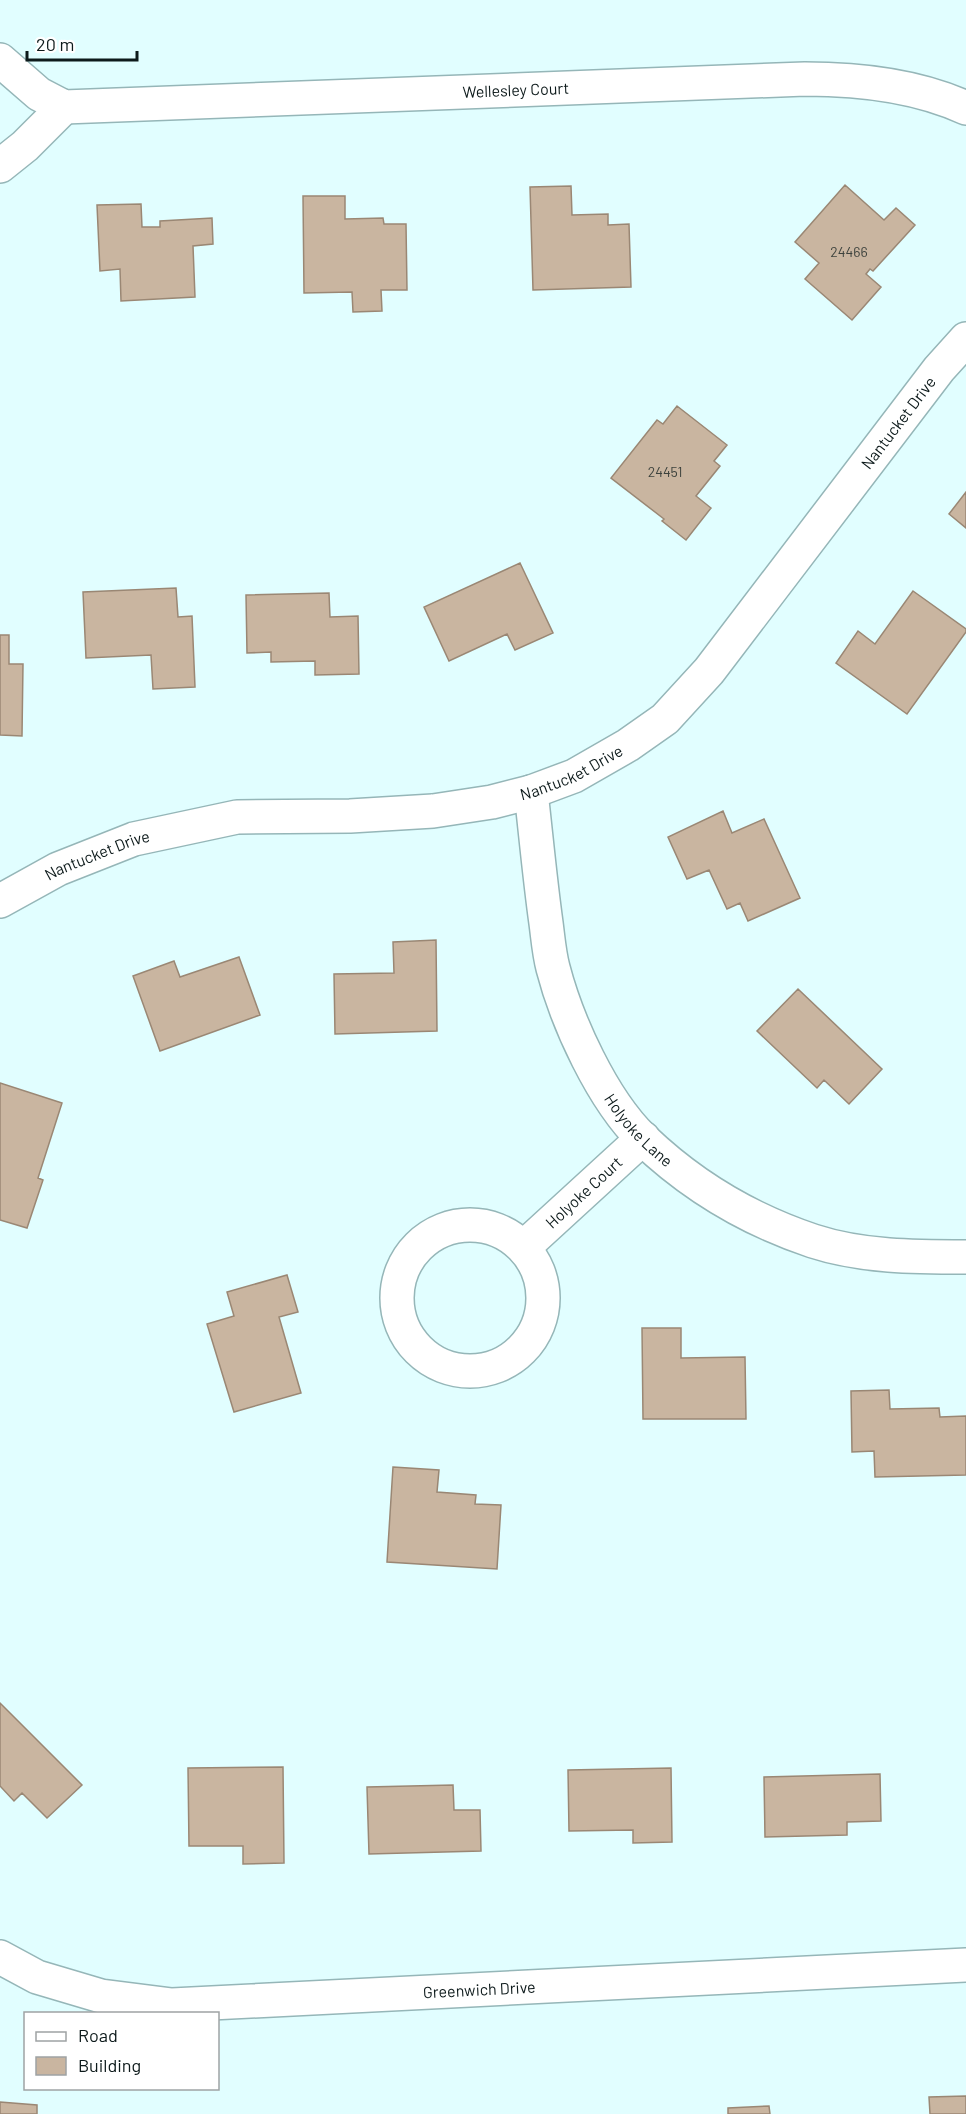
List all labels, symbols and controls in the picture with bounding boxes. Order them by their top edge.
scale bar [27,24,136,62]
text: 20 m [36,33,74,55]
street label: Wellesley Court [462,78,569,101]
house number: 24466 [830,243,868,260]
street label: Nantucket Drive [856,372,939,472]
house number: 24451 [648,463,682,480]
street label: Nantucket Drive [518,740,626,803]
street label: Nantucket Drive [41,826,151,884]
street label: Holyoke Lane [601,1090,677,1170]
street label: Holyoke Court [541,1152,626,1232]
street label: Greenwich Drive [423,1977,536,2001]
legend [24,2012,219,2090]
text: Road [78,2024,118,2046]
text: Building [78,2054,141,2076]

